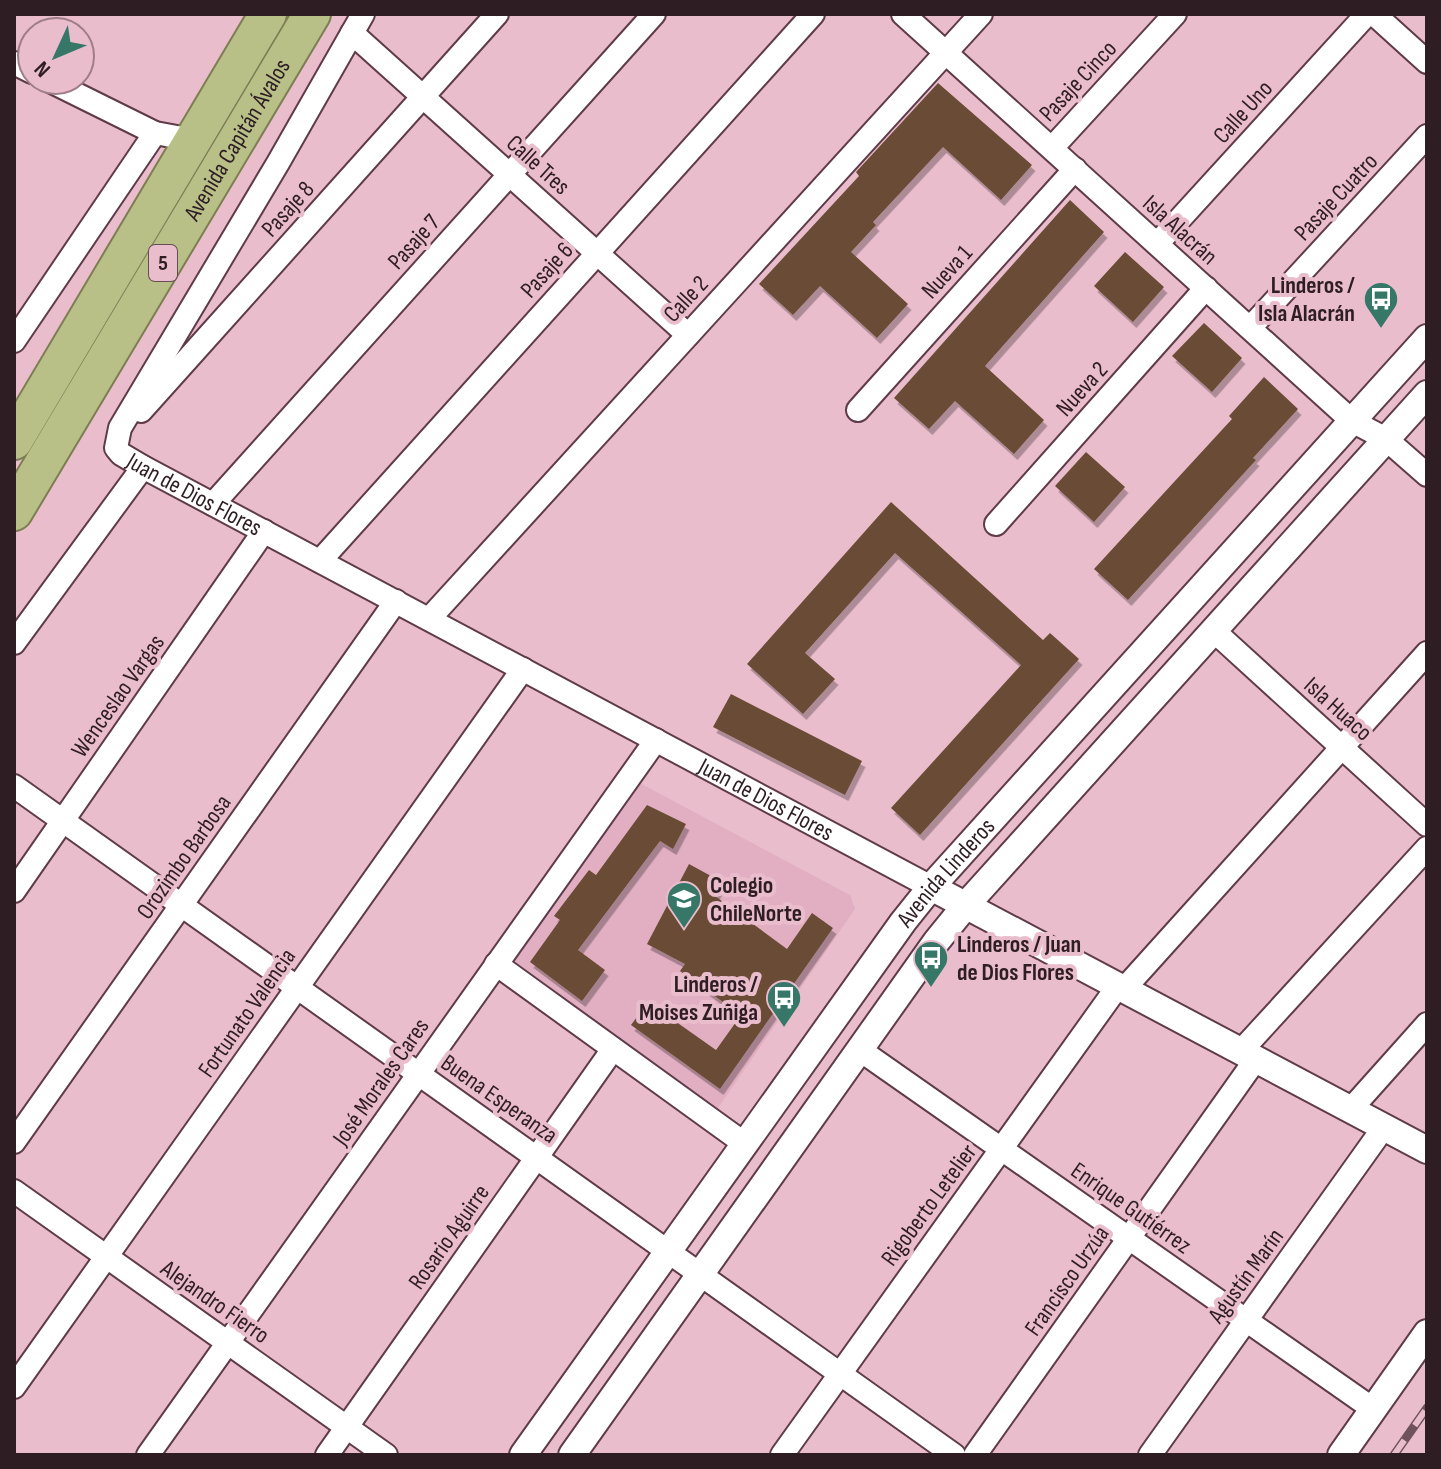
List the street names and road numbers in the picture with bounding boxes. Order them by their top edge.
street label: Pasaje Cinco [1033,34,1123,128]
street label: Avenida Capitán Ávalos [177,54,296,227]
street label: Calle Uno [1207,74,1279,150]
street label: Calle Tres [500,129,576,201]
street label: Pasaje Cuatro [1288,147,1384,247]
street label: Pasaje 8 [255,175,321,243]
street label: Isla Alacrán [1137,189,1223,271]
street label: Pasaje 7 [382,208,447,276]
street label: Pasaje 6 [514,236,580,304]
street label: Nueva 1 [915,239,979,305]
road number: 5 [149,245,177,281]
street label: Calle 2 [657,270,715,328]
street label: Nueva 2 [1050,356,1114,422]
street label: Juan de Dios Flores [121,446,267,542]
street label: Wenceslao Vargas [65,629,171,763]
street label: Isla Huaco [1298,671,1378,747]
street label: Juan de Dios Flores [693,751,839,847]
street label: Orozimbo Barbosa [131,789,237,925]
street label: Avenida Linderos [890,812,1001,933]
street label: Fortunato Valencia [192,943,302,1083]
street label: José Morales Cares [326,1013,436,1152]
street label: Buena Esperanza [435,1048,563,1150]
street label: Rigoberto Letelier [875,1138,983,1272]
street label: Enrique Gutiérrez [1065,1156,1197,1260]
street label: Rosario Aguirre [402,1179,496,1295]
street label: Francisco Urzúa [1018,1220,1116,1342]
street label: Agustín Marín [1201,1223,1290,1330]
street label: Alejandro Fierro [154,1253,275,1350]

